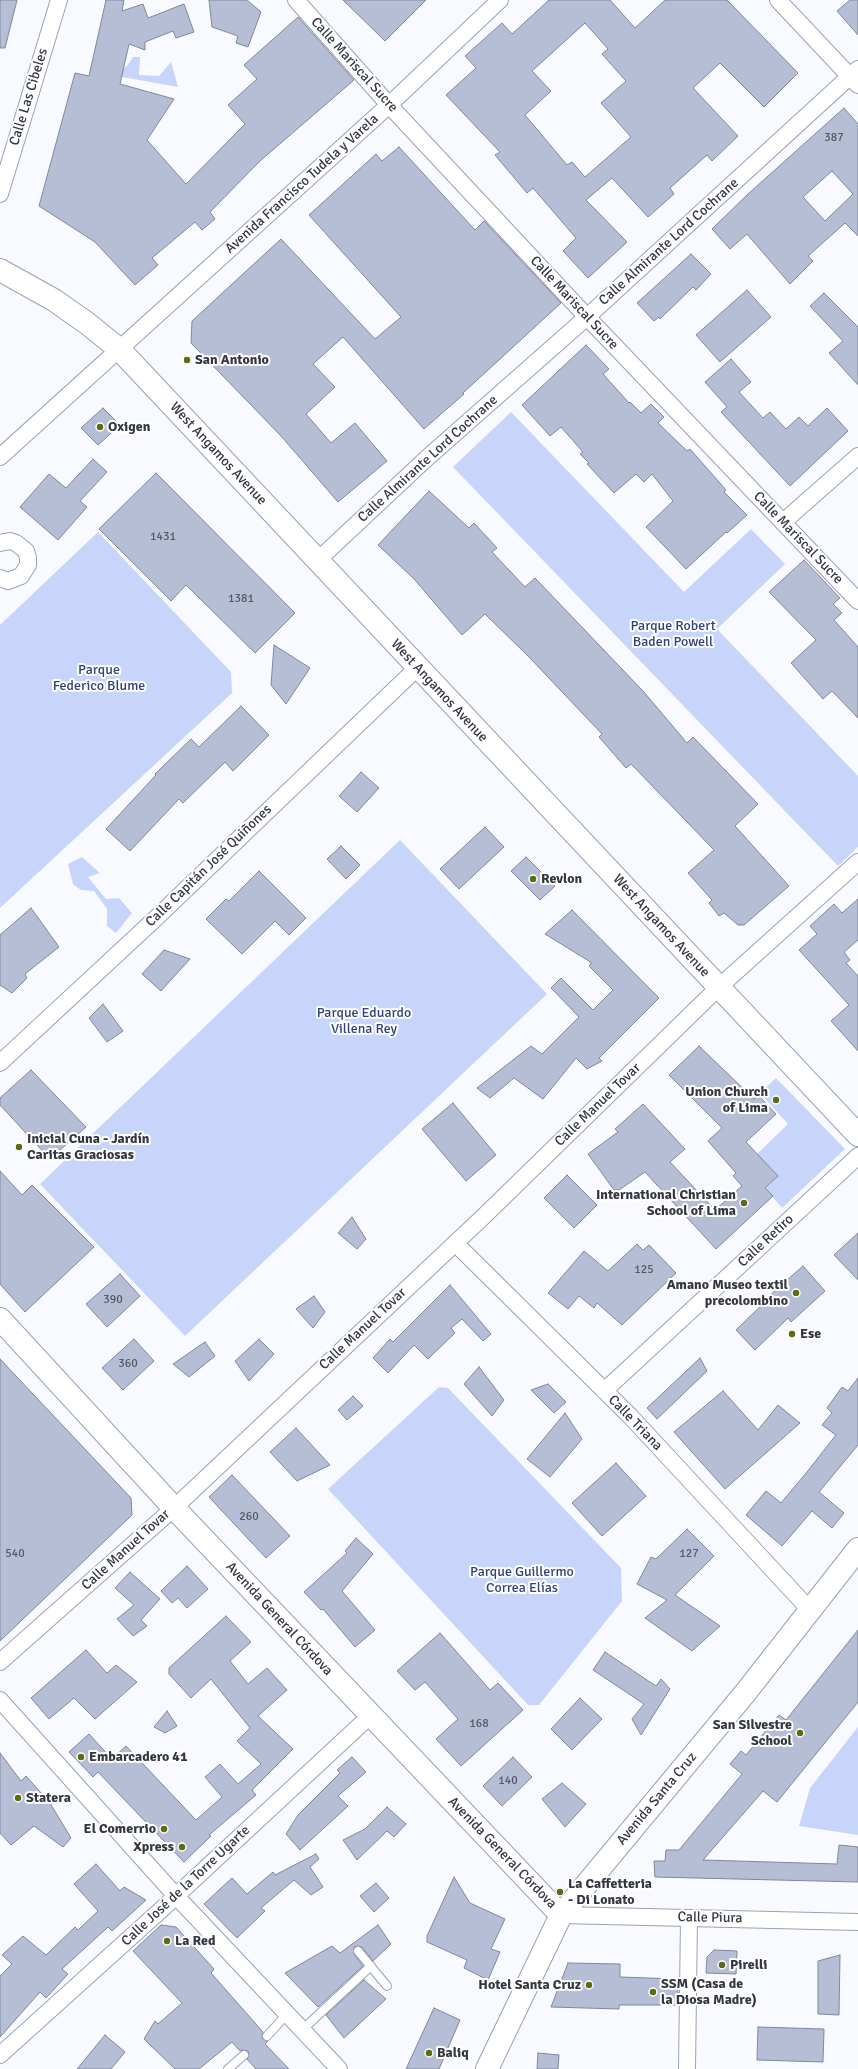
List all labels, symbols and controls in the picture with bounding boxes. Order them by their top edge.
street label: Calle Mariscal Sucre [307,14,401,116]
street label: Calle Las Cibeles [6,46,52,148]
street label: Avenida Francisco Tudela y Varela [222,111,382,257]
house number: 387 [824,131,844,145]
street label: Calle Almirante Lord Cochrane [596,175,742,309]
street label: Calle Mariscal Sucre [526,253,622,353]
place label: San Antonio [195,352,269,368]
marker: San Antonio [182,355,192,365]
street label: Calle Almirante Lord Cochrane [355,392,501,526]
street label: West Angamos Avenue [166,399,270,509]
place label: Oxigen [108,419,150,435]
marker: Oxigen [95,422,105,432]
street label: Calle Mariscal Sucre [750,488,846,588]
house number: 1431 [150,530,176,544]
house number: 1381 [228,592,254,606]
park label: Parque Robert Baden Powell [630,618,716,650]
street label: West Angamos Avenue [387,636,491,746]
park label: Parque Federico Blume [53,662,145,694]
street label: Calle Capitán José Quiñones [142,801,276,931]
place label: Revlon [541,871,582,887]
street label: West Angamos Avenue [609,871,713,981]
marker: Revlon [528,874,538,884]
park label: Parque Eduardo Villena Rey [317,1005,411,1038]
street label: Calle Manuel Tovar [552,1060,644,1150]
place label: Union Church of Lima [685,1084,768,1116]
marker: Union Church of Lima [771,1095,781,1105]
place label: Inicial Cuna - Jardín Caritas Graciosas [27,1131,149,1164]
marker: Inicial Cuna - Jardín Caritas Graciosas [14,1142,24,1152]
place label: International Christian School of Lima [596,1187,736,1220]
marker: International Christian School of Lima [739,1198,749,1208]
street label: Calle Retiro [735,1211,797,1271]
house number: 125 [634,1263,654,1277]
place label: Amano Museo textil precolombino [667,1277,788,1310]
street label: Calle Manuel Tovar [316,1284,410,1374]
marker: Amano Museo textil precolombino [791,1288,801,1298]
house number: 390 [103,1293,123,1307]
place label: Ese [800,1326,821,1342]
marker: Ese [787,1329,797,1339]
house number: 360 [118,1357,138,1371]
street label: Calle Triana [604,1392,666,1454]
street label: Calle Manuel Tovar [78,1506,174,1594]
house number: 260 [239,1510,259,1524]
house number: 540 [5,1547,25,1561]
house number: 127 [679,1547,699,1561]
street label: Avenida General Córdova [222,1559,336,1679]
park label: Parque Guillermo Correa Elías [470,1564,574,1596]
house number: 168 [469,1717,489,1731]
place label: San Silvestre School [713,1717,792,1750]
marker: San Silvestre School [795,1728,805,1738]
place label: Embarcadero 41 [89,1749,187,1765]
street label: Avenida Santa Cruz [613,1749,701,1849]
marker: Embarcadero 41 [76,1752,86,1762]
house number: 140 [498,1774,518,1788]
place label: Statera [26,1790,71,1806]
marker: Statera [13,1793,23,1803]
street label: Avenida General Córdova [444,1793,560,1913]
place label: El Comerrio [84,1821,156,1837]
street label: Calle José de la Torre Ugarte [118,1822,254,1950]
marker: El Comerrio [159,1824,169,1834]
place label: Xpress [133,1839,174,1855]
marker: Xpress [177,1842,187,1852]
place label: La Caffetteria - Di Lonato [568,1876,652,1908]
marker: La Caffetteria - Di Lonato [555,1887,565,1897]
street label: Calle Piura [677,1909,743,1927]
place label: La Red [175,1933,215,1949]
marker: La Red [162,1936,172,1946]
place label: Pirelli [730,1957,767,1973]
marker: Pirelli [717,1960,727,1970]
place label: SSM (Casa de la Diosa Madre) [661,1976,757,2008]
place label: Hotel Santa Cruz [478,1977,581,1993]
marker: Hotel Santa Cruz [584,1980,594,1990]
marker: SSM (Casa de la Diosa Madre) [648,1987,658,1997]
place label: Baliq [437,2045,469,2061]
marker: Baliq [424,2048,434,2058]

